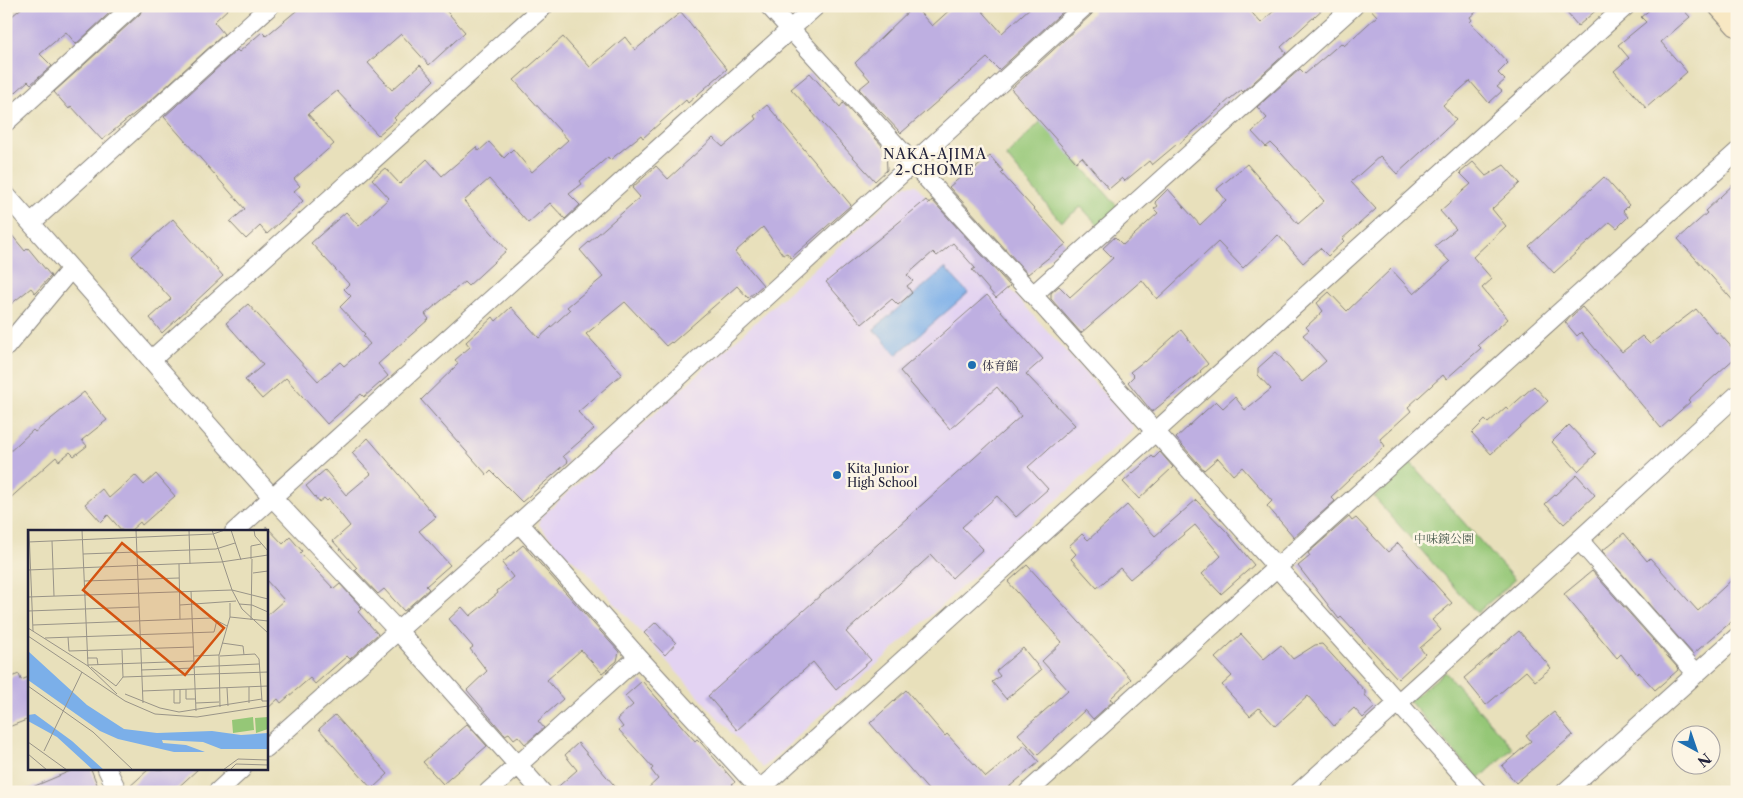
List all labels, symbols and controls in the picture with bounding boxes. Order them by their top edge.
district label: NAKA-AJIMA 2-CHOME [883,145,987,179]
place label: 体育館 [982,358,1018,373]
marker: 体育館 [966,359,978,371]
place label: Kita Junior High School [847,461,918,490]
marker: Kita Junior High School [831,469,843,481]
inset map [28,530,268,770]
park label: 中味鋺公園 [1414,531,1474,546]
north arrow [1670,726,1720,776]
text: N [1694,749,1715,771]

